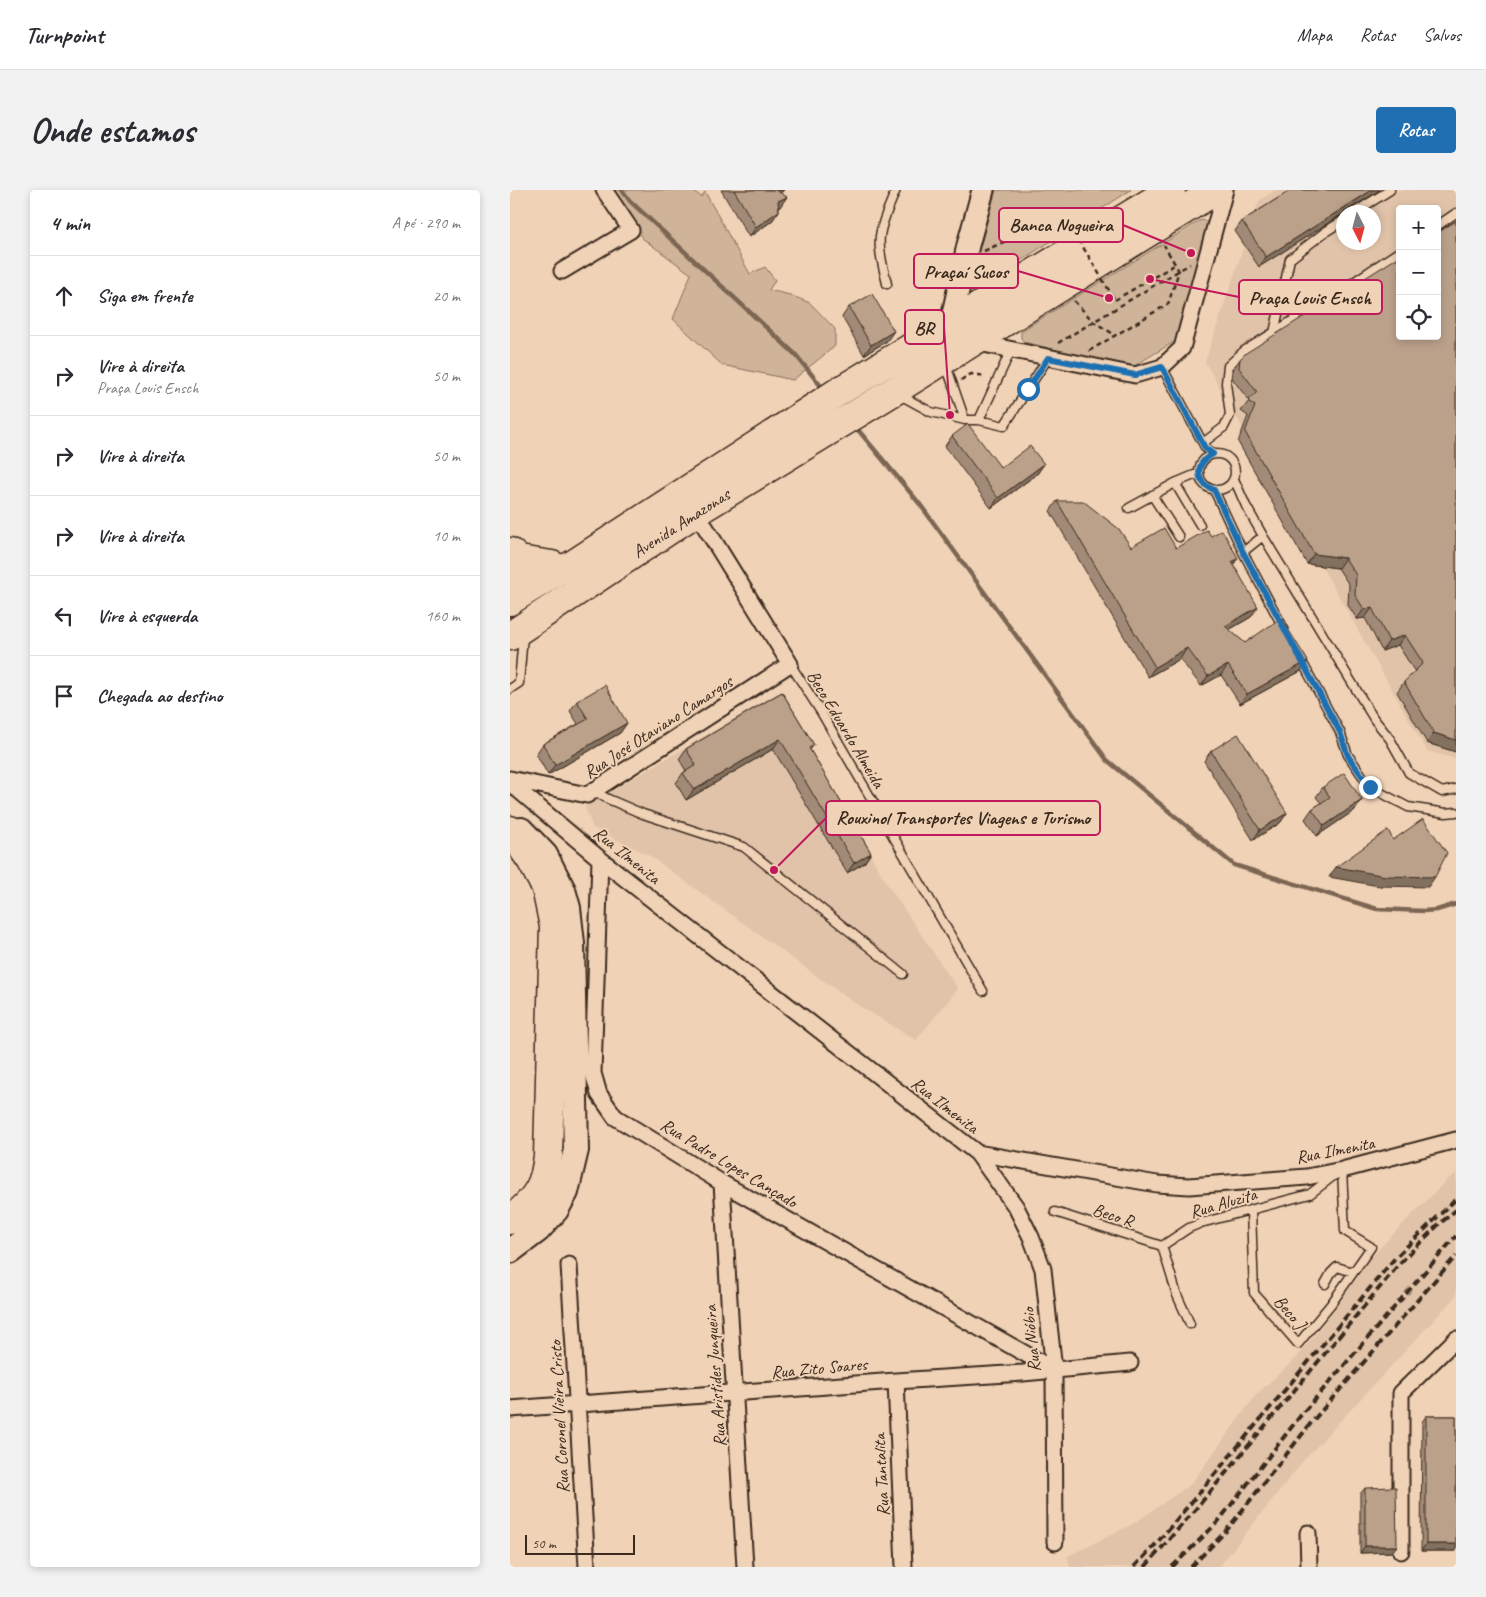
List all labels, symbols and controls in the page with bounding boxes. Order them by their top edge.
text: Turnpoint [25,20,104,50]
text: Mapa [1297,24,1332,46]
text: Rotas [1360,24,1395,46]
text: Salvos [1423,24,1461,46]
button: Rotas [1376,107,1456,153]
text: Onde estamos [30,108,195,153]
north arrow [1336,205,1381,250]
map controls [1396,205,1441,340]
button: + [1396,205,1441,250]
callout: Banca Nogueira [999,208,1123,242]
text: 4 min [50,210,90,236]
text: A pé · 290 m [392,213,460,233]
text: Banca Nogueira [1009,213,1114,237]
button: − [1396,250,1441,295]
callout: Praçaí Sucos [914,254,1018,288]
text: Praçaí Sucos [924,260,1010,284]
callout: Praça Louis Ensch [1239,280,1382,314]
icon: ahead [50,282,78,310]
text: Siga em frente [97,284,193,308]
text: 20 m [433,286,460,306]
text: Praça Louis Ensch [1249,286,1372,310]
button: locate [1396,295,1441,340]
callout: BR [905,310,944,344]
text: BR [914,316,936,340]
text: Vire à direita [97,354,184,378]
icon: right [50,362,78,390]
text: 50 m [433,366,460,386]
text: Praça Louis Ensch [97,378,198,398]
route start [1017,378,1040,401]
icon: right [50,442,78,470]
text: Vire à direita [97,444,184,468]
text: 50 m [433,446,460,466]
street label: Avenida Amazonas [628,482,735,563]
icon: right [50,522,78,550]
text: Vire à direita [97,524,184,548]
text: 10 m [433,526,460,546]
icon: left [50,602,78,630]
text: Vire à esquerda [97,604,197,628]
text: 160 m [426,606,460,626]
street label: Beco Eduardo Almeida [802,666,891,793]
street label: Rua José Otaviano Camargos [580,670,738,783]
icon: arrive [50,682,78,710]
text: Chegada ao destino [97,684,223,708]
route end [1359,776,1382,799]
callout: Rouxinol Transportes Viagens e Turismo [826,801,1100,835]
text: Rouxinol Transportes Viagens e Turismo [836,806,1092,830]
street label: Rua Ilmenita [589,821,666,890]
street label: Rua Ilmenita [907,1072,984,1139]
street label: Rua Padre Lopes Cançado [657,1114,803,1213]
street label: Rua Ilmenita [1294,1131,1378,1168]
street label: Rua Aluzita [1187,1183,1261,1223]
street label: Beco R [1090,1198,1138,1232]
street label: Beco J [1269,1291,1312,1335]
street label: Rua Aristides Junqueira [699,1303,731,1448]
street label: Rua Nióbio [1017,1305,1045,1373]
street label: Rua Coronel Vieira Cristo [544,1338,574,1494]
street label: Rua Zito Soares [770,1353,870,1383]
street label: Rua Tantalita [868,1431,894,1517]
scale bar [525,1532,635,1555]
text: 50 m [532,1535,556,1552]

